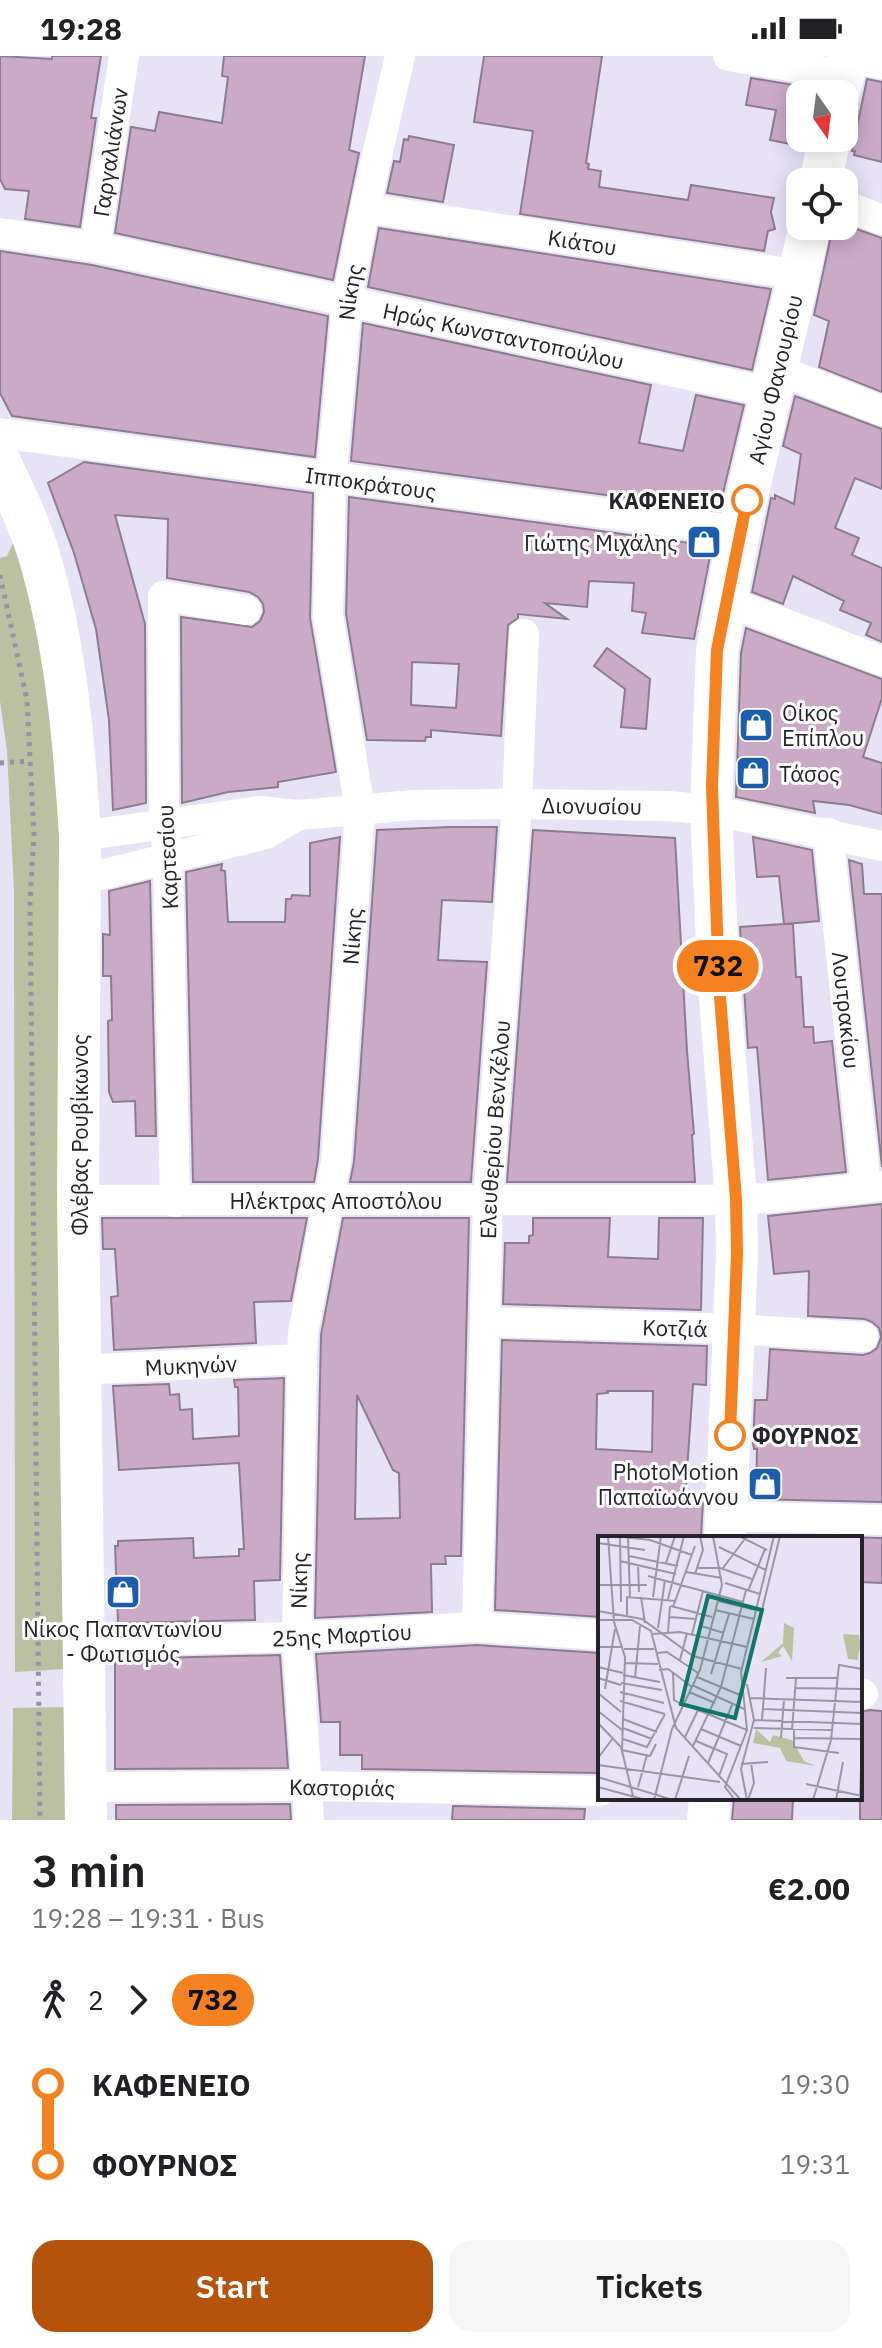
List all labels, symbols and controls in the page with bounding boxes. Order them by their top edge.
text: 19:28 [40,9,122,48]
north arrow [786,80,858,152]
map controls [786,80,858,240]
street label: Γαργαλιάνων [85,86,134,219]
button: locate [786,168,858,240]
street label: Κιάτου [546,222,619,261]
street label: Νίκης [331,261,368,321]
street label: Αγίου Φανουρίου [741,292,808,467]
street label: Ηρώς Κωνσταντοπούλου [380,295,627,375]
street label: Ιπποκράτους [303,459,438,505]
marker: ΚΑΦΕΝΕΙΟ [732,485,762,515]
place label: ΚΑΦΕΝΕΙΟ [609,486,725,515]
shop icon: Γιώτης Μιχάλης [685,523,723,561]
place label: Γιώτης Μιχάλης [524,528,678,557]
place label: Οίκος Επίπλου [782,698,864,752]
shop icon: Οίκος Επίπλου [737,706,775,744]
shop icon: Τάσος [734,754,772,792]
place label: Τάσος [779,759,840,788]
street label: Διονυσίου [541,790,642,820]
street label: Καρτεσίου [150,804,184,910]
street label: Νίκης [335,907,368,965]
line badge: 732 [672,940,764,992]
text: 732 [693,947,743,984]
street label: Λουτρακίου [826,950,868,1070]
street label: Ελευθερίου Βενιζέλου [472,1019,516,1239]
street label: Φλέβας Ρουβίκωνος [65,1034,94,1236]
street label: Ηλέκτρας Αποστόλου [230,1186,442,1215]
street label: Κοτζιά [642,1312,708,1343]
street label: Μυκηνών [144,1348,238,1381]
marker: ΦΟΥΡΝΟΣ [715,1420,745,1450]
place label: ΦΟΥΡΝΟΣ [752,1421,859,1450]
place label: PhotoMotion Παπαϊωάννου [598,1457,739,1511]
shop icon: PhotoMotion Παπαϊωάννου [746,1465,784,1503]
inset map [598,1536,862,1800]
street label: Νίκης [283,1552,313,1609]
shop icon: Νίκος Παπαντωνίου - Φωτισμός [104,1573,142,1611]
place label: Νίκος Παπαντωνίου - Φωτισμός [23,1614,223,1668]
street label: 25ης Μαρτίου [271,1616,413,1652]
street label: Καστοριάς [289,1771,395,1802]
text: 3 min [32,1842,146,1899]
text: €2.00 [768,1869,850,1908]
text: 19:28 – 19:31 · Bus [32,1901,265,1935]
icon: walk [32,1978,76,2022]
icon: forward [116,1978,160,2022]
text: 732 [188,1981,238,2018]
text: 2 [88,1983,104,2017]
text: ΚΑΦΕΝΕΙΟ [92,2065,251,2104]
text: 19:30 [780,2067,850,2101]
text: ΦΟΥΡΝΟΣ [92,2145,238,2184]
text: 19:31 [780,2147,850,2181]
button: Start [32,2240,433,2332]
button: Tickets [449,2240,850,2332]

